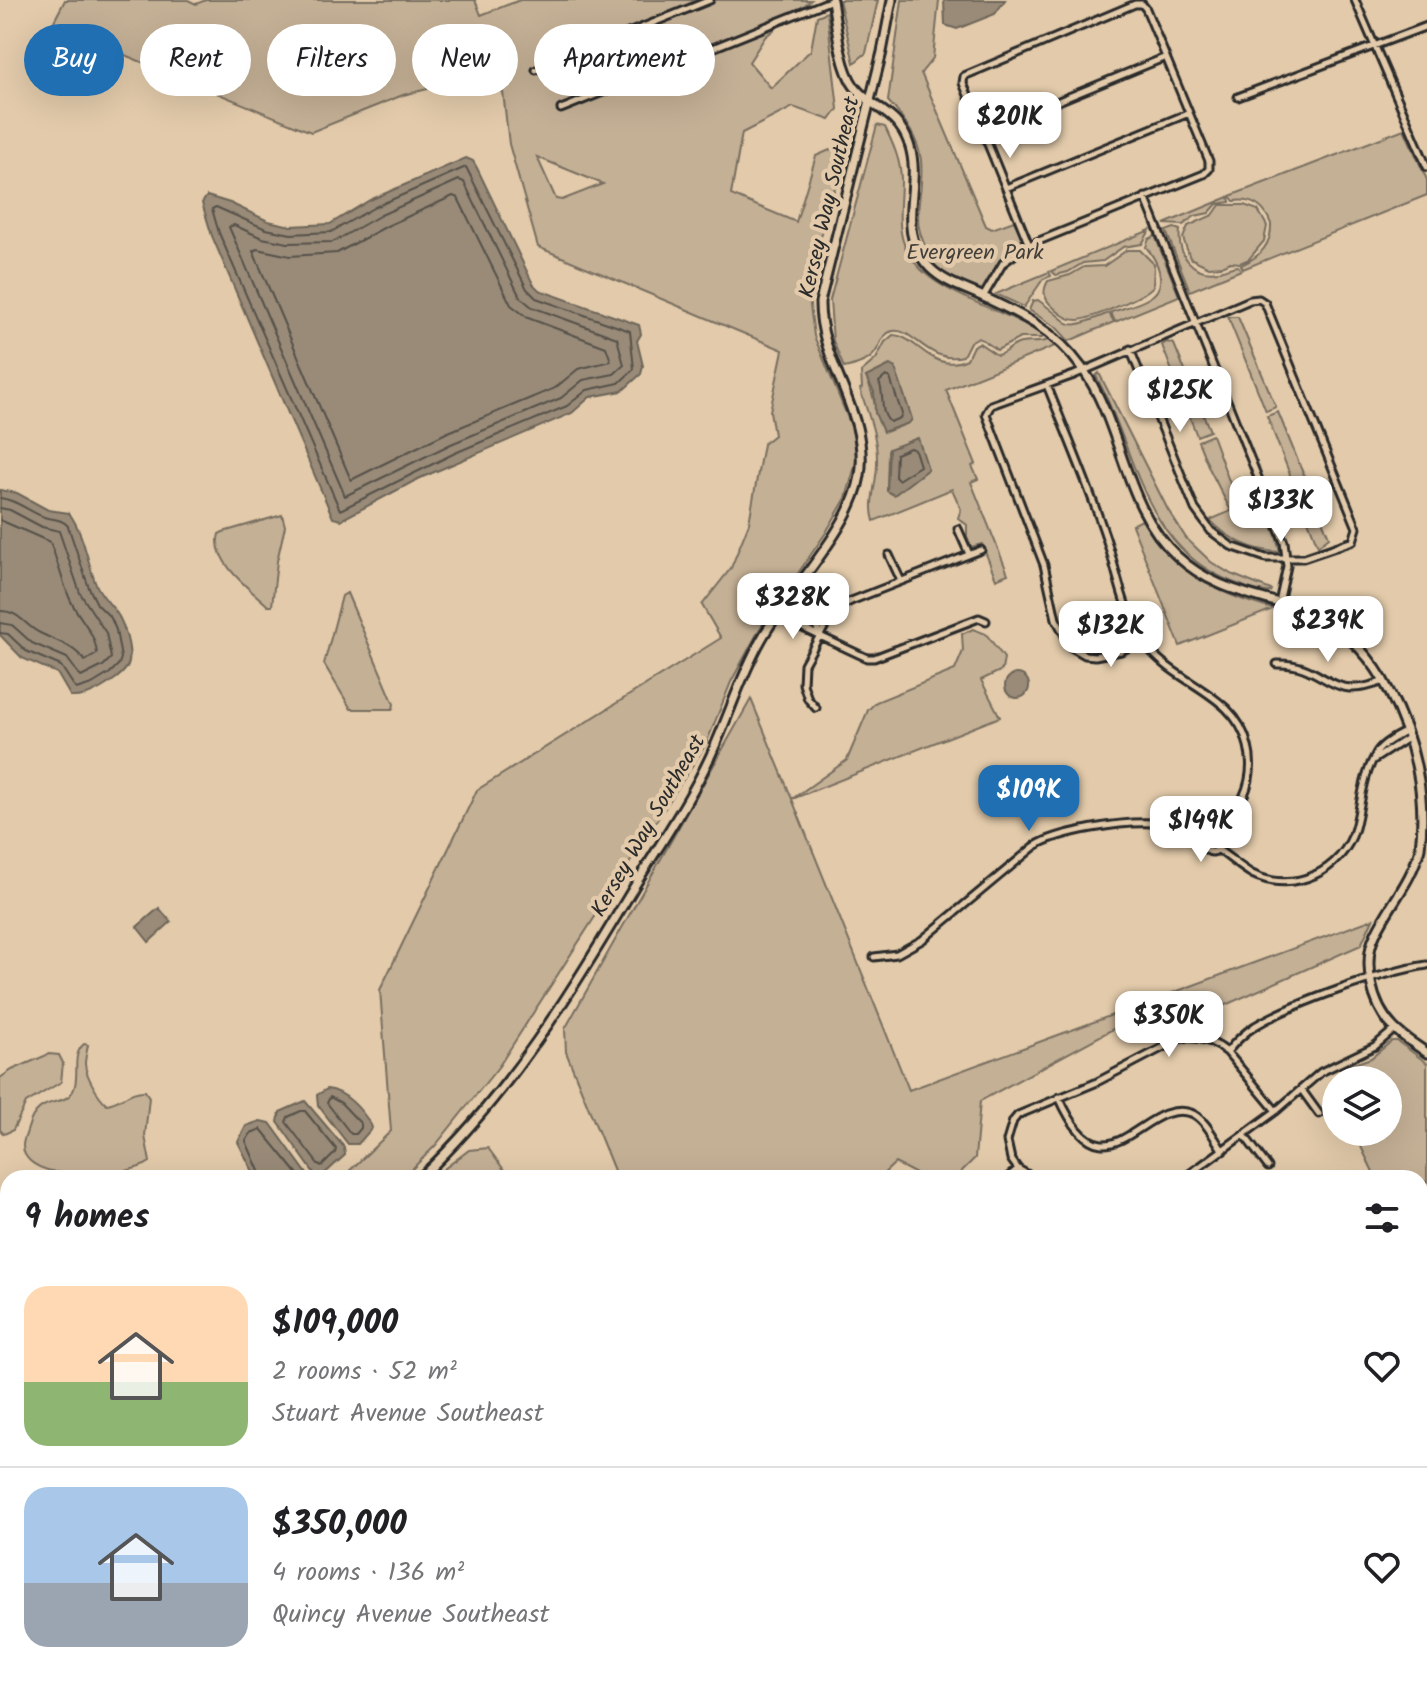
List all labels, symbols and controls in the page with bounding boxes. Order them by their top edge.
chip: Buy [24,24,124,96]
chip: Rent [140,24,251,96]
chip: Filters [267,24,396,96]
chip: New [412,24,518,96]
chip: Apartment [534,24,715,96]
pin: $201K [954,92,1066,160]
street label: Kersey Way Southeast [790,93,871,302]
text: $201K [976,97,1044,139]
park label: Evergreen Park [906,236,1044,271]
pin: $125K [1124,366,1236,434]
text: $125K [1146,371,1214,413]
pin: $133K [1225,476,1337,544]
text: $133K [1247,481,1315,523]
pin: $328K [737,573,849,641]
text: $328K [755,578,831,620]
pin: $239K [1272,596,1384,664]
pin: $132K [1055,601,1167,669]
text: $239K [1291,601,1365,643]
text: $132K [1077,606,1145,648]
street label: Kersey Way Southeast [583,728,716,924]
pin: $109K [973,765,1085,833]
text: $109K [996,770,1062,812]
pin: $149K [1145,796,1257,864]
text: $149K [1168,801,1234,843]
pin: $350K [1113,991,1225,1059]
text: $350K [1133,996,1205,1038]
map controls [1322,1066,1402,1146]
button: layers [1322,1066,1402,1146]
text: 9 homes [24,1191,149,1245]
icon: filters [1360,1196,1404,1240]
text: $109,000 [272,1297,398,1351]
icon: home [88,1318,184,1414]
icon: heart [1360,1344,1404,1388]
text: 2 rooms · 52 m² [272,1351,457,1393]
text: Stuart Avenue Southeast [272,1393,544,1435]
text: $350,000 [272,1498,407,1552]
icon: home [88,1519,184,1615]
icon: heart [1360,1545,1404,1589]
text: 4 rooms · 136 m² [272,1552,464,1594]
text: Quincy Avenue Southeast [272,1594,550,1636]

